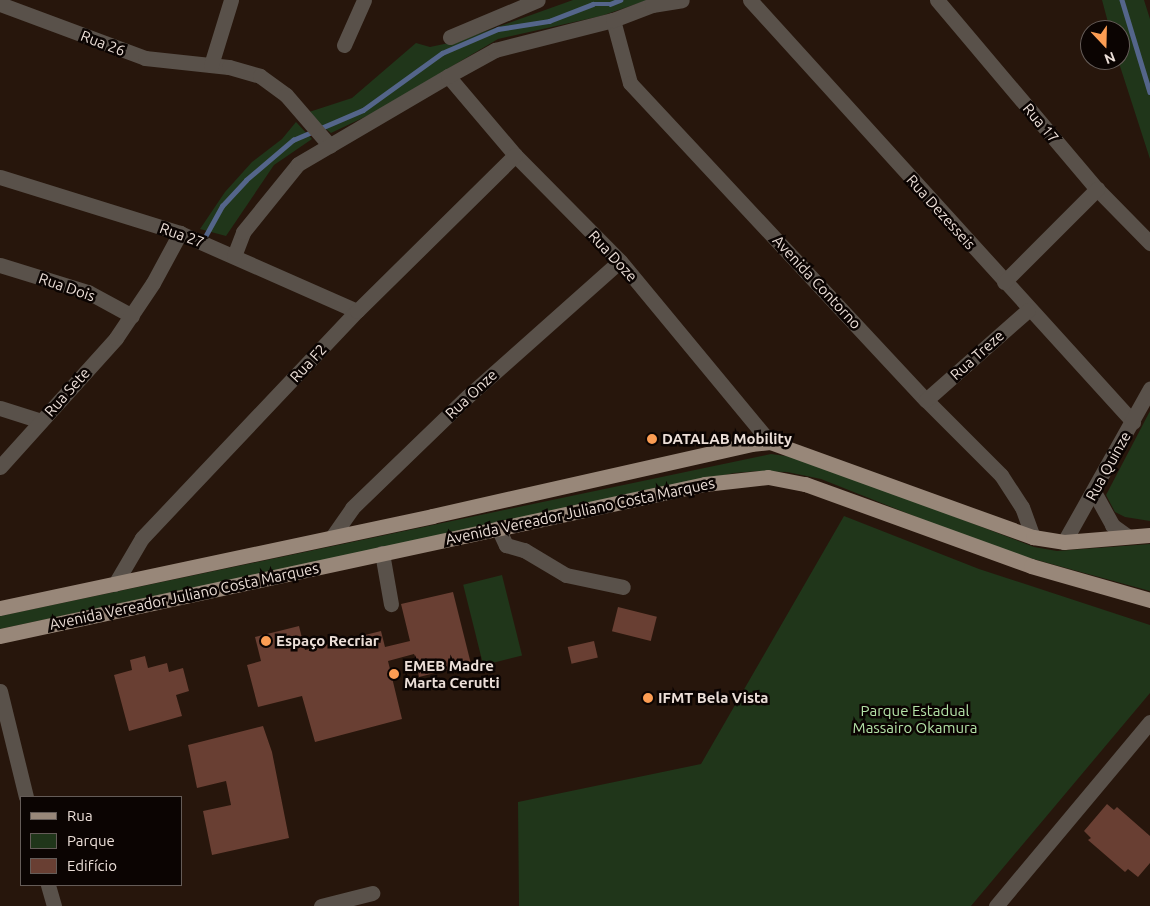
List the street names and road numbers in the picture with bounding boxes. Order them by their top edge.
street label: Rua 26 [78,26,128,60]
street label: Rua 17 [1019,100,1063,146]
street label: Rua Dezesseis [903,171,979,253]
street label: Rua 27 [157,219,207,251]
street label: Rua Doze [585,227,641,285]
street label: Avenida Contorno [769,231,865,333]
street label: Rua Dois [36,269,98,305]
street label: Rua Treze [946,326,1008,384]
street label: Rua F2 [286,340,330,386]
street label: Rua Sete [40,364,94,420]
street label: Rua Onze [441,365,501,423]
street label: Rua Quinze [1082,428,1134,504]
street label: Avenida Vereador Juliano Costa Marques [444,474,716,548]
street label: Avenida Vereador Juliano Costa Marques [48,559,320,633]

